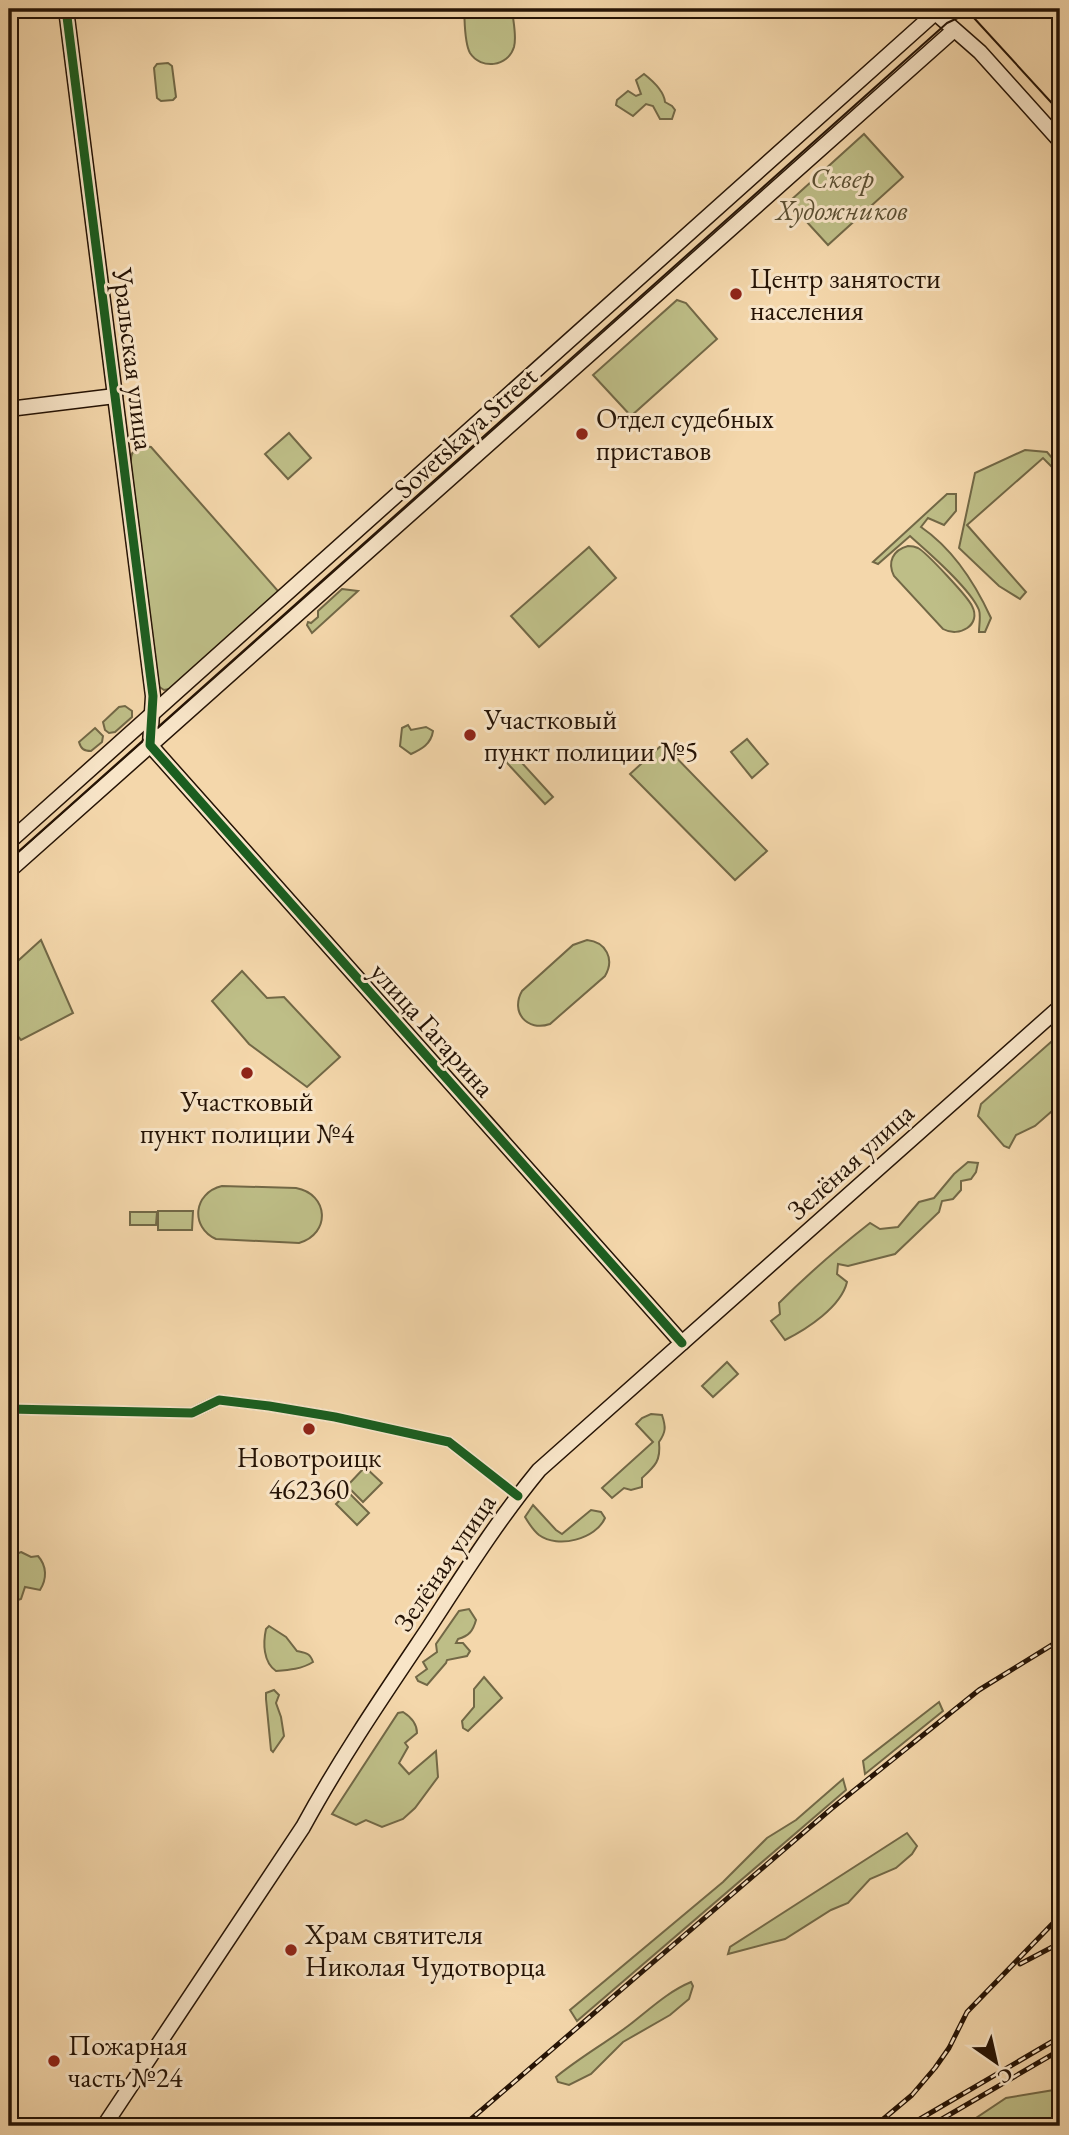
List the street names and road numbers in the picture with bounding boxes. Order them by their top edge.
street label: Уральская улица [105,265,163,453]
street label: Sovetskaya Street [386,358,544,506]
street label: улица Гагарина [363,954,504,1105]
street label: Зелёная улица [779,1094,922,1228]
street label: Зелёная улица [385,1485,504,1638]

